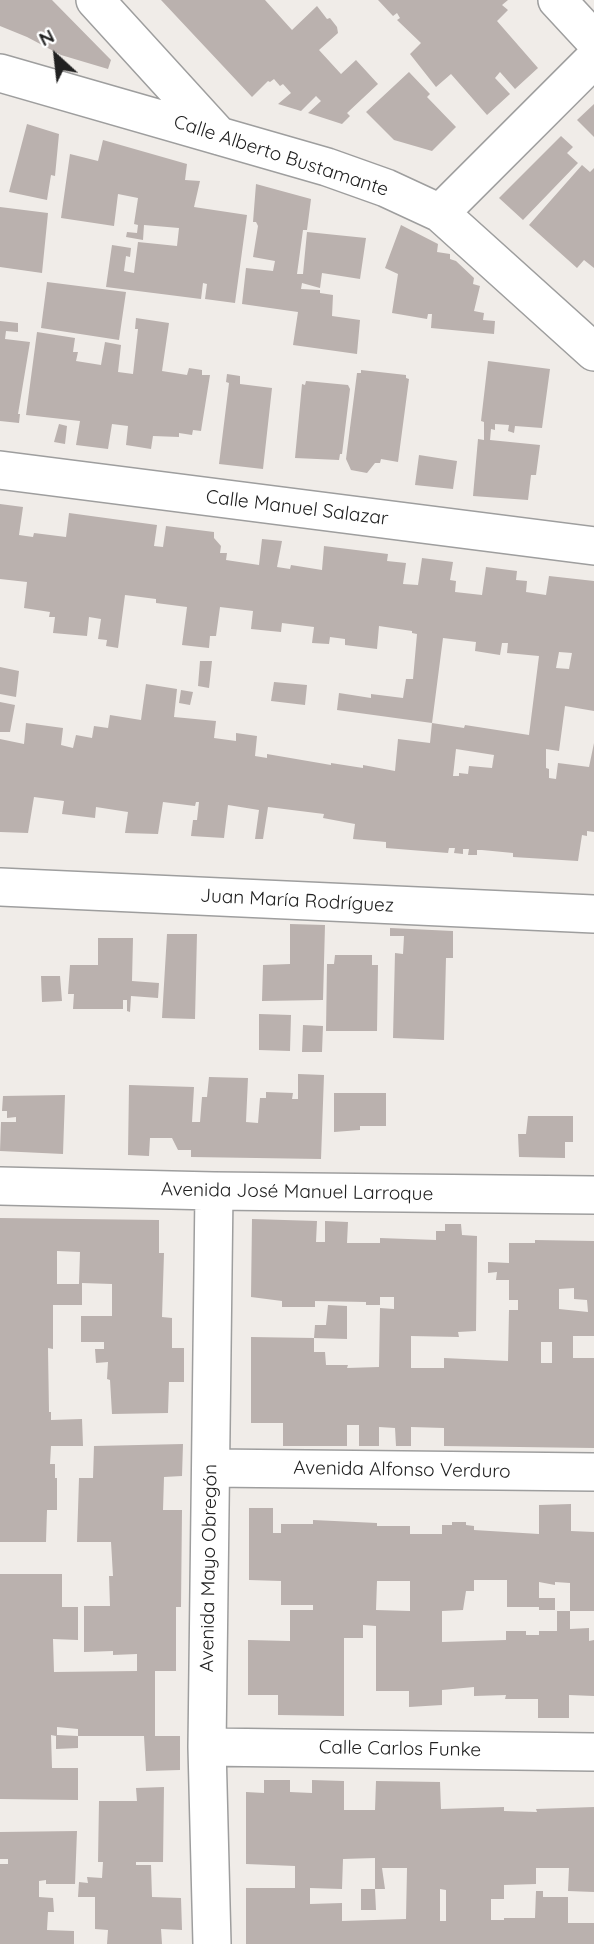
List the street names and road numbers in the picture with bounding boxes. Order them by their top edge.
street label: Calle Alberto Bustamante [171,110,391,202]
street label: Calle Manuel Salazar [204,485,390,531]
street label: Juan María Rodríguez [200,885,394,917]
street label: Avenida José Manuel Larroque [161,1178,433,1206]
street label: Avenida Alfonso Verduro [293,1457,511,1483]
street label: Avenida Mayo Obregón [196,1464,222,1672]
street label: Calle Carlos Funke [319,1736,481,1762]

